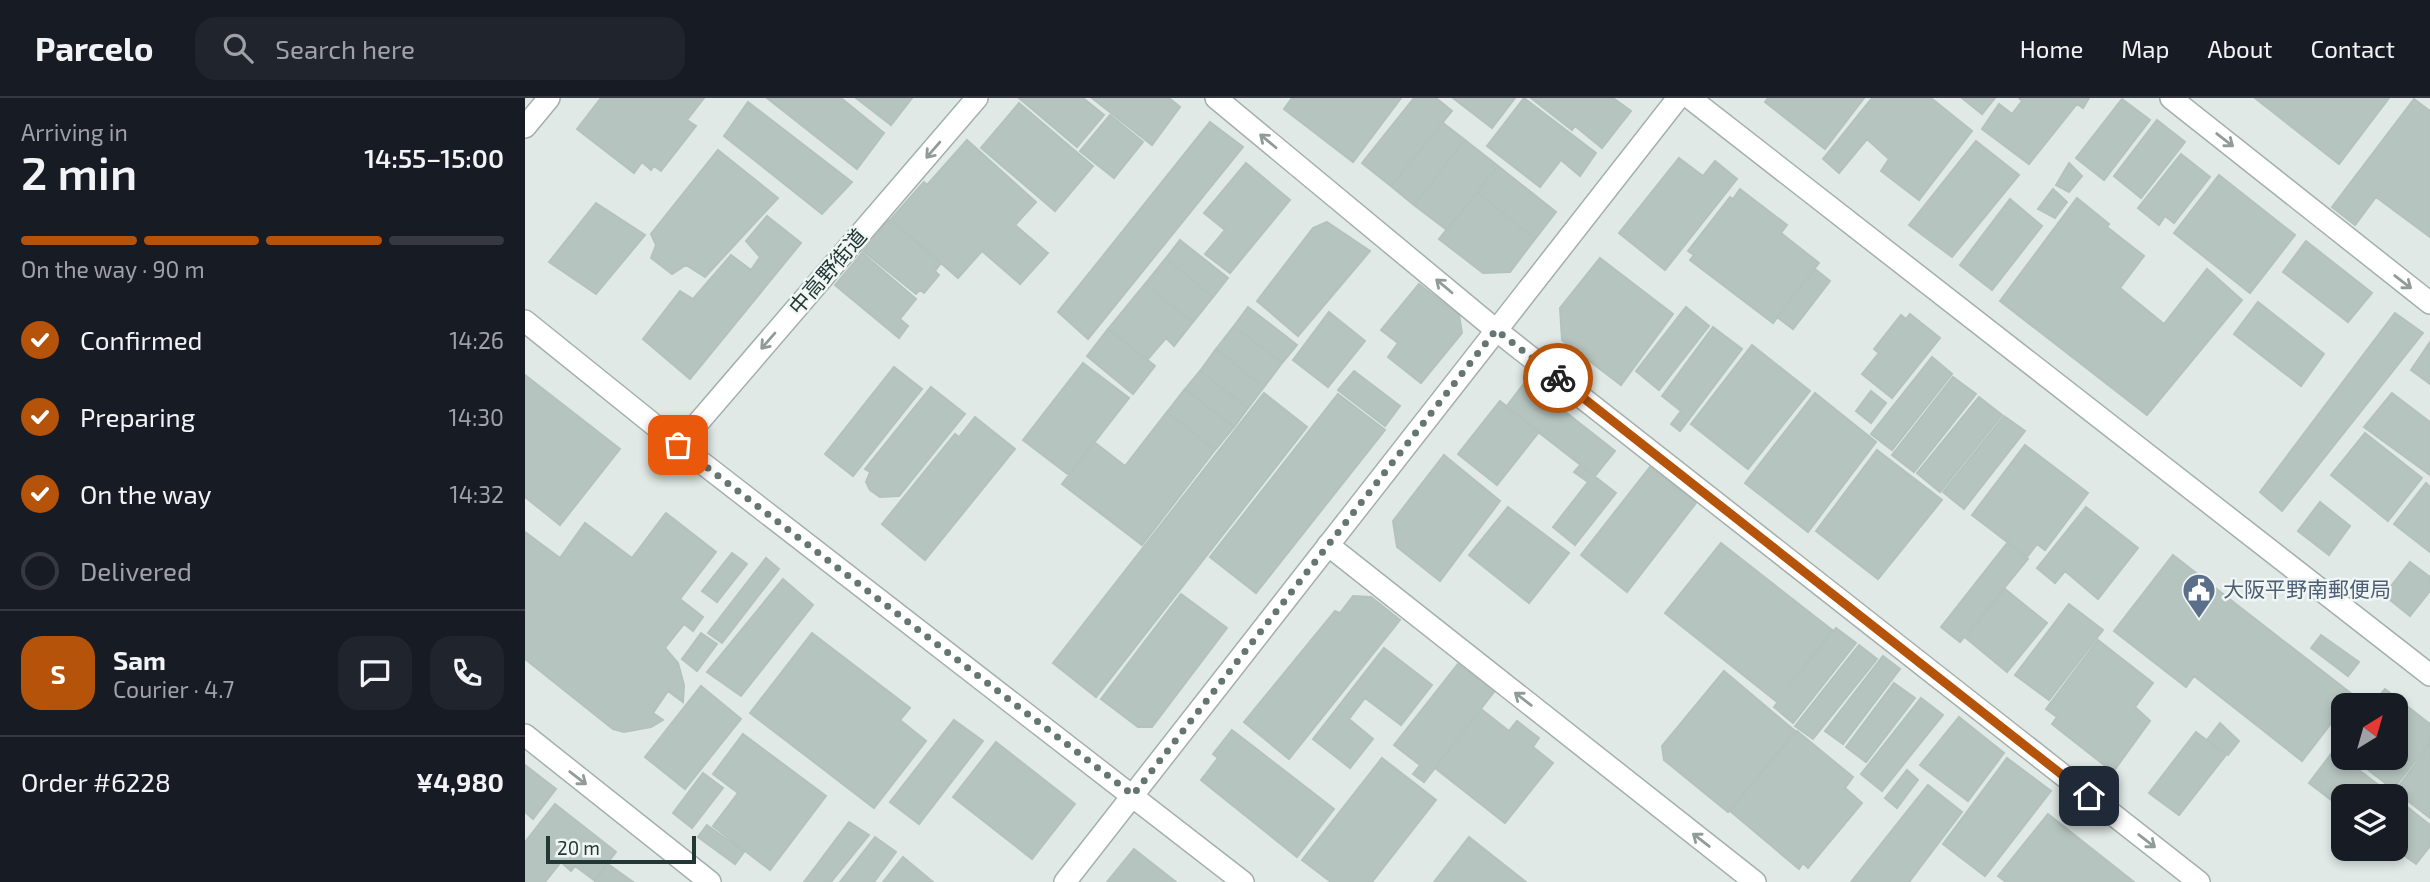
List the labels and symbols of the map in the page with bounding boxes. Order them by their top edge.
one-way arrow [1260,133,1278,149]
one-way arrow [2215,133,2233,148]
one-way arrow [925,140,941,158]
street label: 中高野街道 [783,223,871,319]
one-way arrow [2394,274,2412,289]
one-way arrow [1435,278,1453,294]
one-way arrow [760,331,776,349]
courier [1523,343,1593,413]
pin [648,415,708,475]
public building icon: 大阪平野南郵便局 [2180,571,2218,620]
place label: 大阪平野南郵便局 [2223,576,2391,601]
one-way arrow [1514,691,1532,706]
north arrow [2331,693,2408,770]
pin [2059,766,2119,826]
one-way arrow [569,770,587,785]
one-way arrow [1693,832,1711,847]
scale bar [546,833,697,865]
one-way arrow [2137,834,2156,849]

